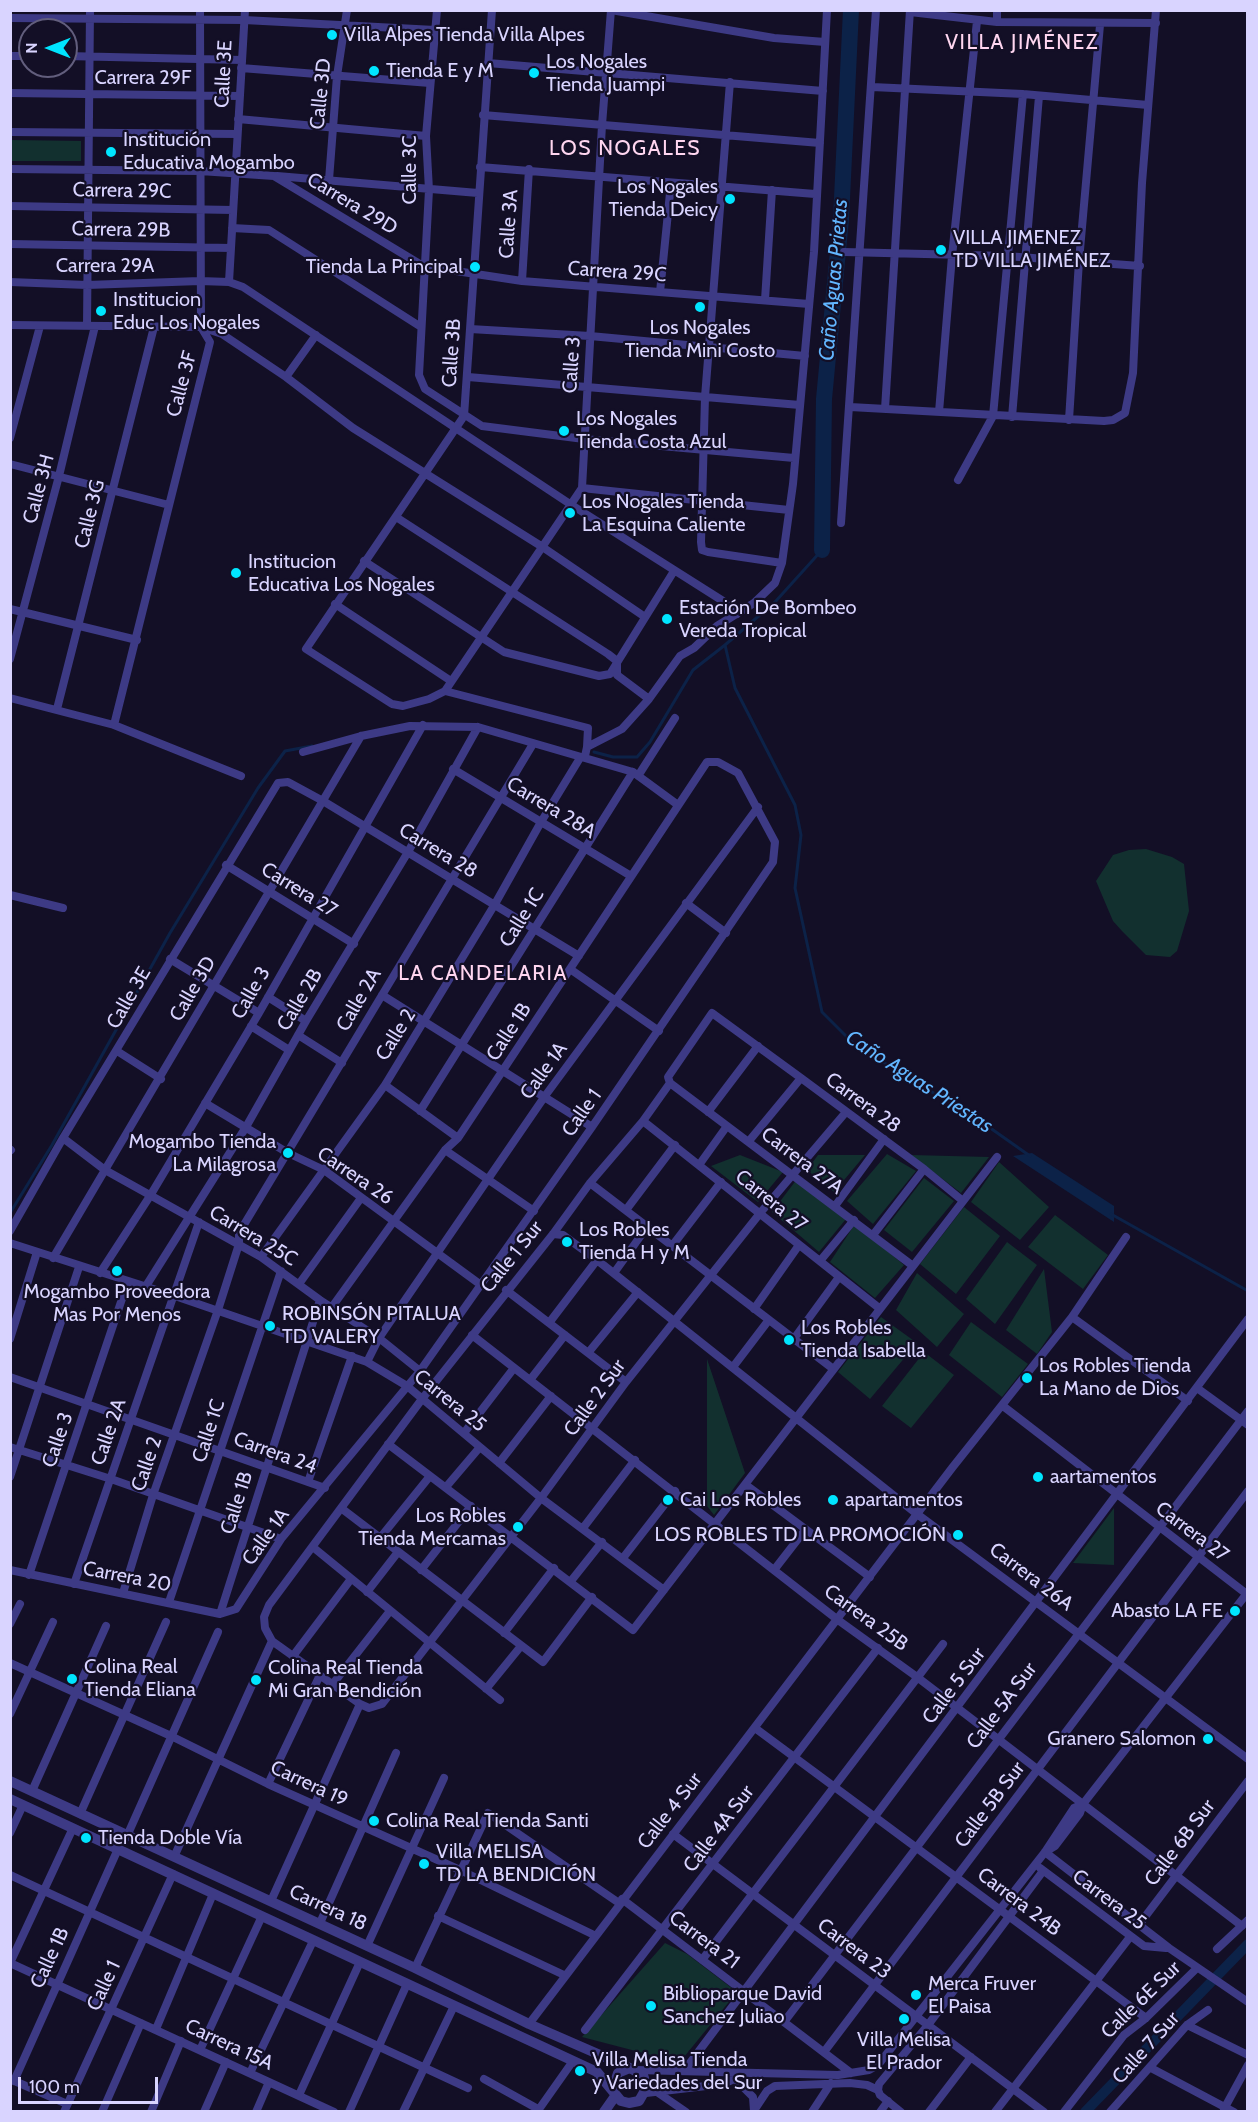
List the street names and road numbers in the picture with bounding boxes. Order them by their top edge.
street label: Calle 3E [210,39,238,109]
street label: Calle 3D [305,57,337,131]
street label: Carrera 29F [94,66,192,90]
street label: Calle 3C [398,135,422,205]
street label: Carrera 29D [302,168,402,240]
street label: Carrera 29C [72,178,172,204]
street label: Calle 3A [495,189,523,259]
street label: Carrera 29B [71,217,171,243]
street label: Carrera 29A [56,254,154,278]
street label: Carrera 29C [567,257,667,287]
street label: Calle 3B [438,318,466,388]
street label: Calle 3 [558,336,586,394]
street label: Calle 3F [162,348,202,420]
street label: Calle 3H [18,452,60,526]
street label: Calle 3G [70,477,110,551]
street label: Carrera 28A [502,772,600,844]
street label: Carrera 28 [394,818,482,884]
street label: Carrera 27 [256,857,342,923]
street label: Calle 1C [495,884,549,952]
street label: Calle 3D [165,952,221,1026]
street label: Calle 3 [226,962,276,1024]
street label: Calle 3E [102,963,156,1033]
street label: Calle 2B [272,964,328,1036]
street label: Calle 2A [331,964,387,1036]
street label: Calle 1B [481,998,537,1066]
street label: Calle 2 [371,1005,421,1065]
street label: Calle 1A [515,1038,573,1104]
street label: Carrera 28 [821,1068,905,1138]
street label: Calle 1 [557,1085,607,1141]
street label: Carrera 27A [756,1122,848,1200]
street label: Carrera 26 [312,1142,398,1210]
street label: Carrera 27 [730,1165,812,1237]
street label: Carrera 25C [205,1200,301,1272]
street label: Calle 1 Sur [476,1216,548,1298]
street label: Calle 2 Sur [559,1355,631,1441]
street label: Carrera 25 [409,1365,491,1437]
street label: Calle 2A [86,1396,132,1468]
street label: Calle 1C [188,1396,230,1466]
street label: Calle 3 [37,1409,79,1471]
street label: Carrera 24 [230,1427,320,1479]
street label: Calle 2 [126,1433,168,1495]
street label: Calle 1B [216,1469,258,1537]
street label: Carrera 27 [1151,1497,1233,1567]
street label: Calle 1A [237,1504,295,1570]
street label: Carrera 26A [984,1538,1078,1616]
street label: Carrera 20 [81,1557,173,1597]
street label: Carrera 25B [819,1579,913,1657]
street label: Calle 5 Sur [917,1643,991,1729]
street label: Calle 5A Sur [962,1658,1042,1754]
street label: Carrera 19 [266,1756,352,1812]
street label: Calle 5B Sur [950,1757,1030,1853]
street label: Calle 4 Sur [633,1768,707,1854]
street label: Calle 4A Sur [679,1781,759,1877]
street label: Calle 6B Sur [1140,1795,1220,1891]
street label: Carrera 24B [972,1863,1066,1941]
street label: Carrera 25 [1067,1865,1151,1935]
street label: Carrera 18 [285,1879,371,1937]
street label: Carrera 21 [664,1906,744,1974]
street label: Carrera 23 [812,1914,896,1984]
street label: Calle 1B [26,1924,74,1992]
street label: Calle 6E Sur [1096,1956,1186,2044]
street label: Calle 1 [82,1957,126,2015]
street label: Calle 7 Sur [1107,2007,1185,2089]
street label: Carrera 15A [181,2014,277,2076]

